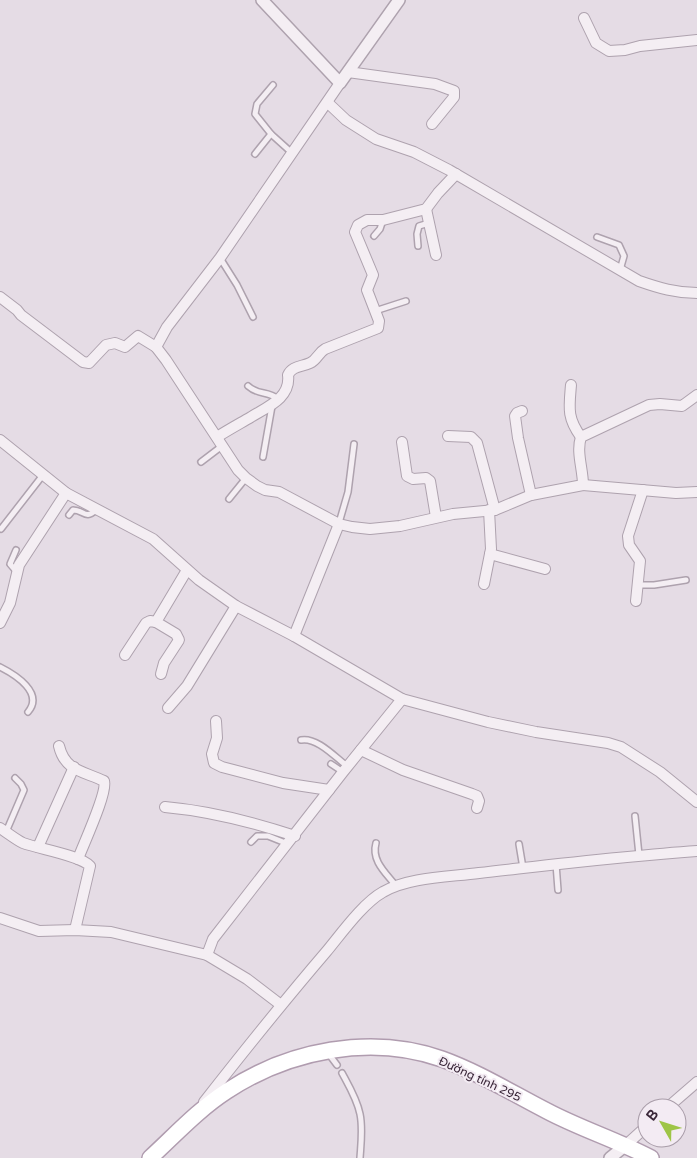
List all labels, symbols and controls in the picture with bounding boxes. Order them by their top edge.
street label: Đường tỉnh 295 [436,1054,524,1104]
north arrow [637,1098,687,1148]
text: B [643,1106,662,1124]

